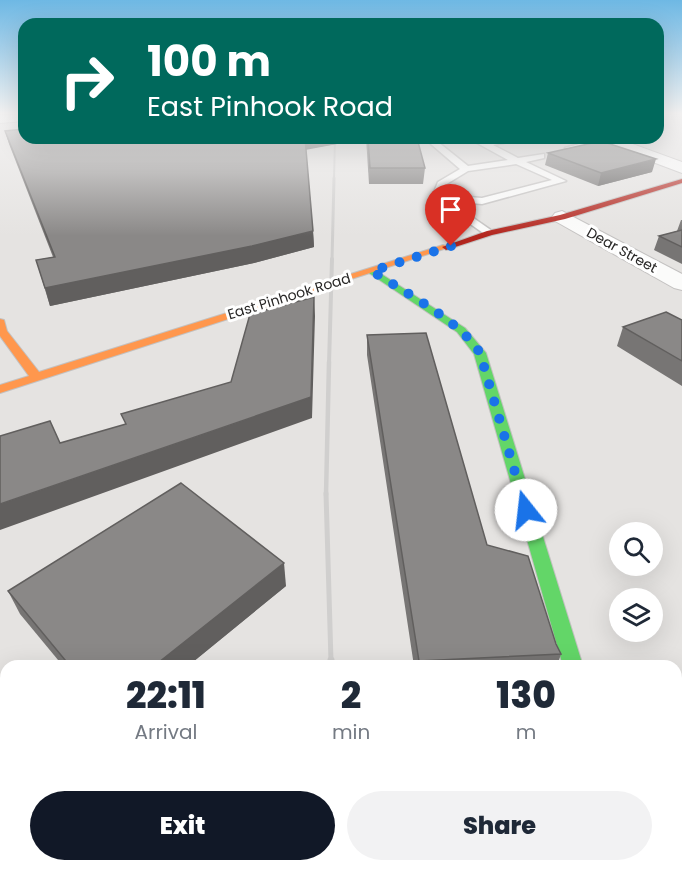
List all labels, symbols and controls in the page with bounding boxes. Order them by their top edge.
text: 100 m [147,32,271,91]
icon: right [48,42,126,120]
text: East Pinhook Road [147,88,393,125]
pin [425,184,476,246]
icon: arrive [434,193,467,226]
street label: Dear Street [583,222,661,278]
street label: East Pinhook Road [225,268,353,324]
position arrow [494,478,558,542]
map controls [609,522,663,642]
button: search [609,522,663,576]
button: layers [609,588,663,642]
text: 22:11 [126,670,206,721]
text: 2 [341,670,361,721]
text: 130 [496,670,556,721]
text: Arrival [134,718,197,746]
text: min [332,718,370,746]
text: m [516,718,536,746]
button: Exit [30,791,335,860]
button: Share [347,791,652,860]

